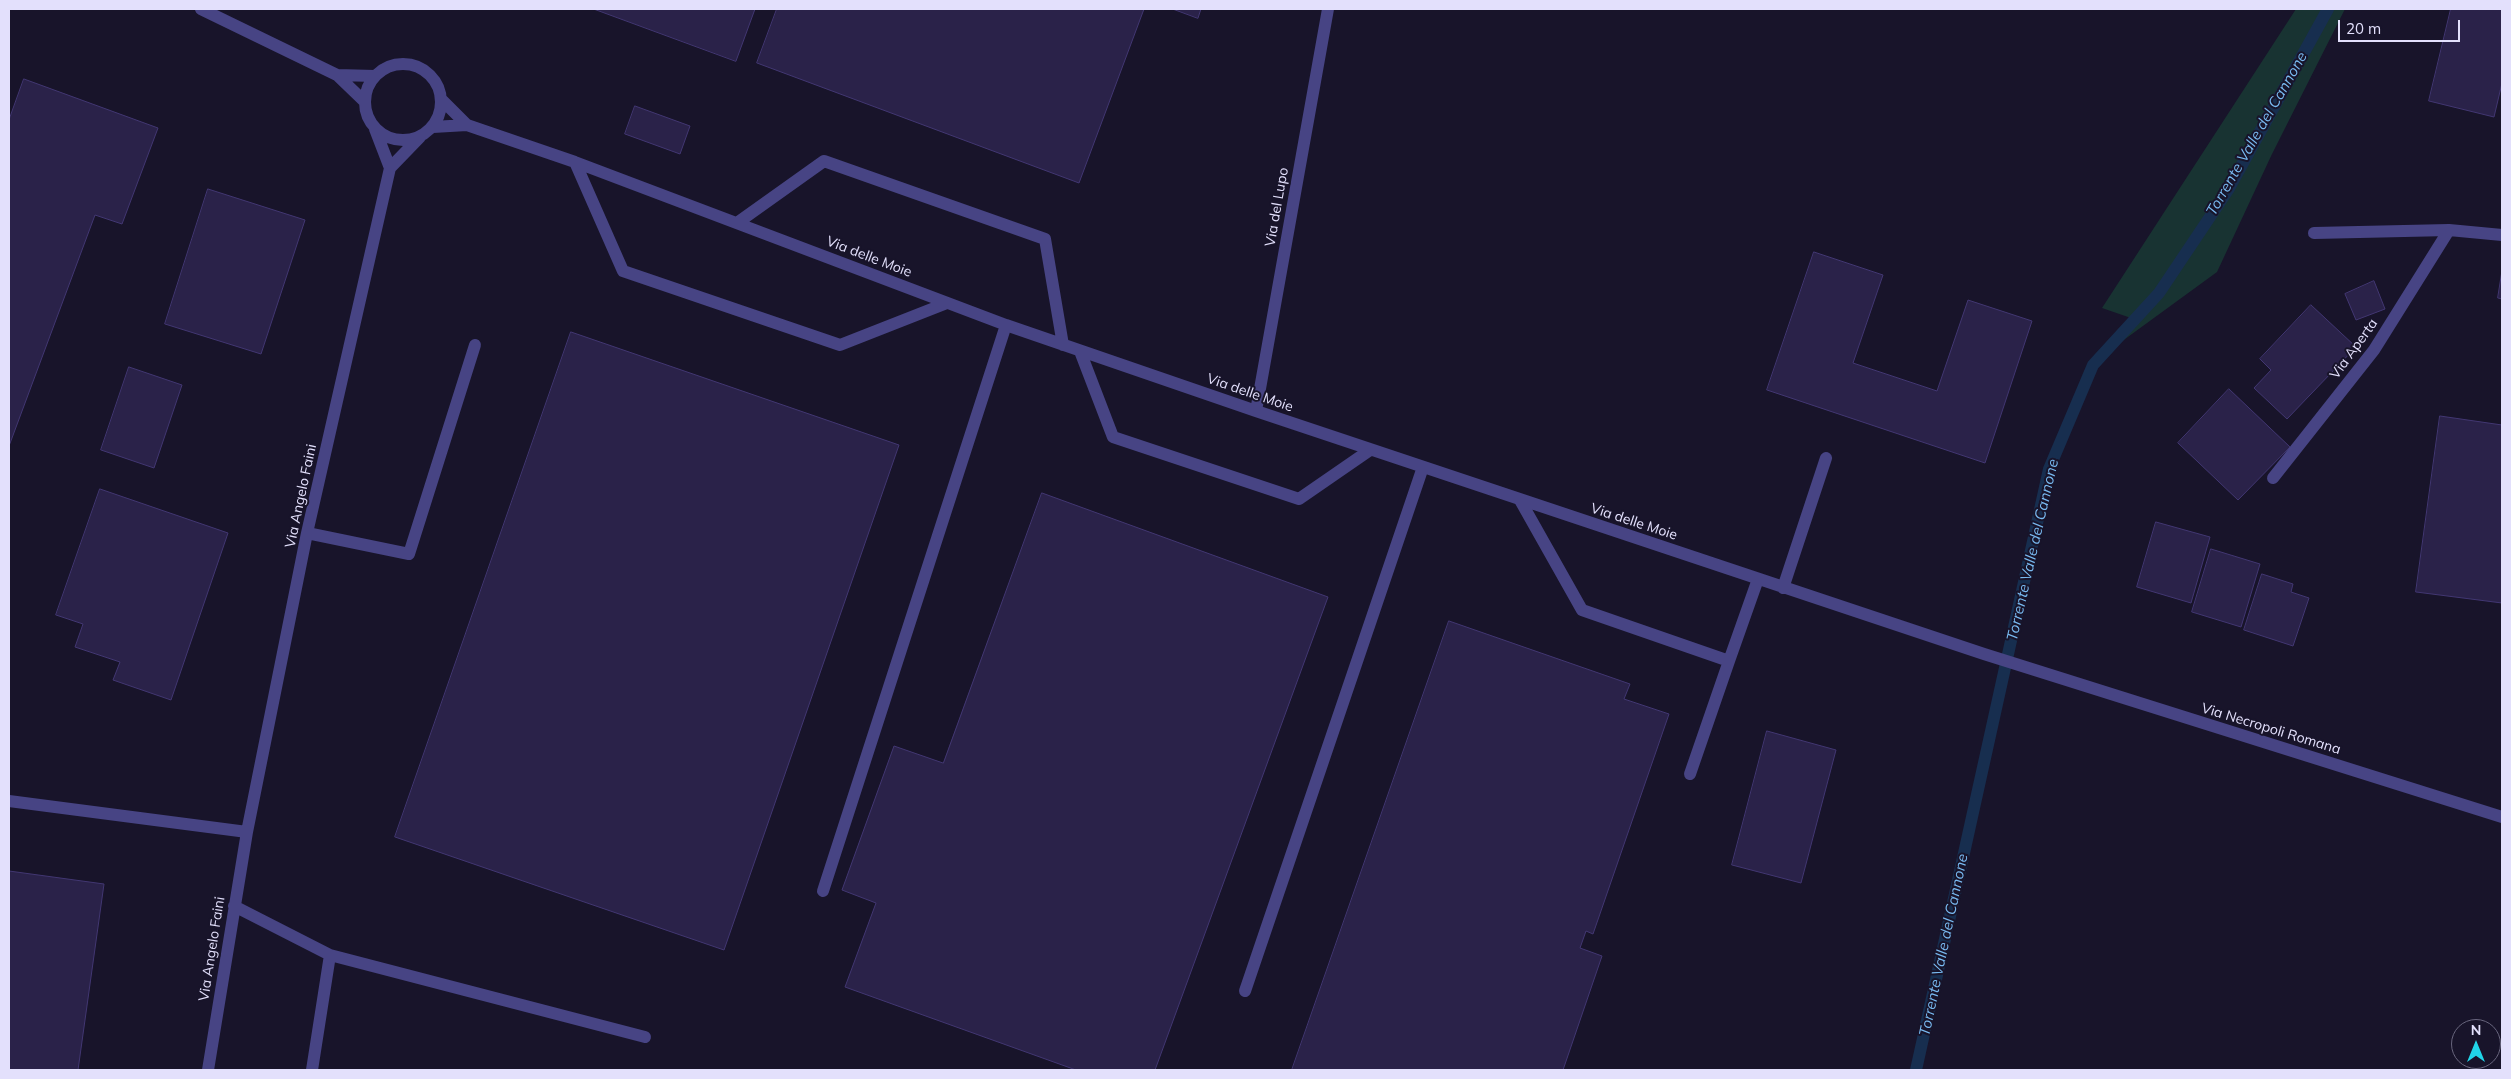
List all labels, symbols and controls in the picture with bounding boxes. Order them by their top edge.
scale bar [2341,10,2464,42]
text: 20 m [2346,19,2381,38]
water label: Torrente Valle del Cannone [2203,49,2311,219]
street label: Via del Lupo [1262,166,1292,248]
street label: Via delle Moie [824,233,914,281]
street label: Via Aperta [2327,316,2381,382]
street label: Via delle Moie [1205,370,1295,416]
street label: Via Angelo Faini [282,443,320,549]
water label: Torrente Valle del Cannone [2003,457,2063,643]
street label: Via delle Moie [1589,500,1679,544]
street label: Via Necropoli Romana [2199,700,2343,758]
water label: Torrente Valle del Cannone [1916,852,1972,1038]
street label: Via Angelo Faini [195,896,229,1002]
north arrow [2451,1019,2501,1069]
text: N [2471,1021,2481,1039]

